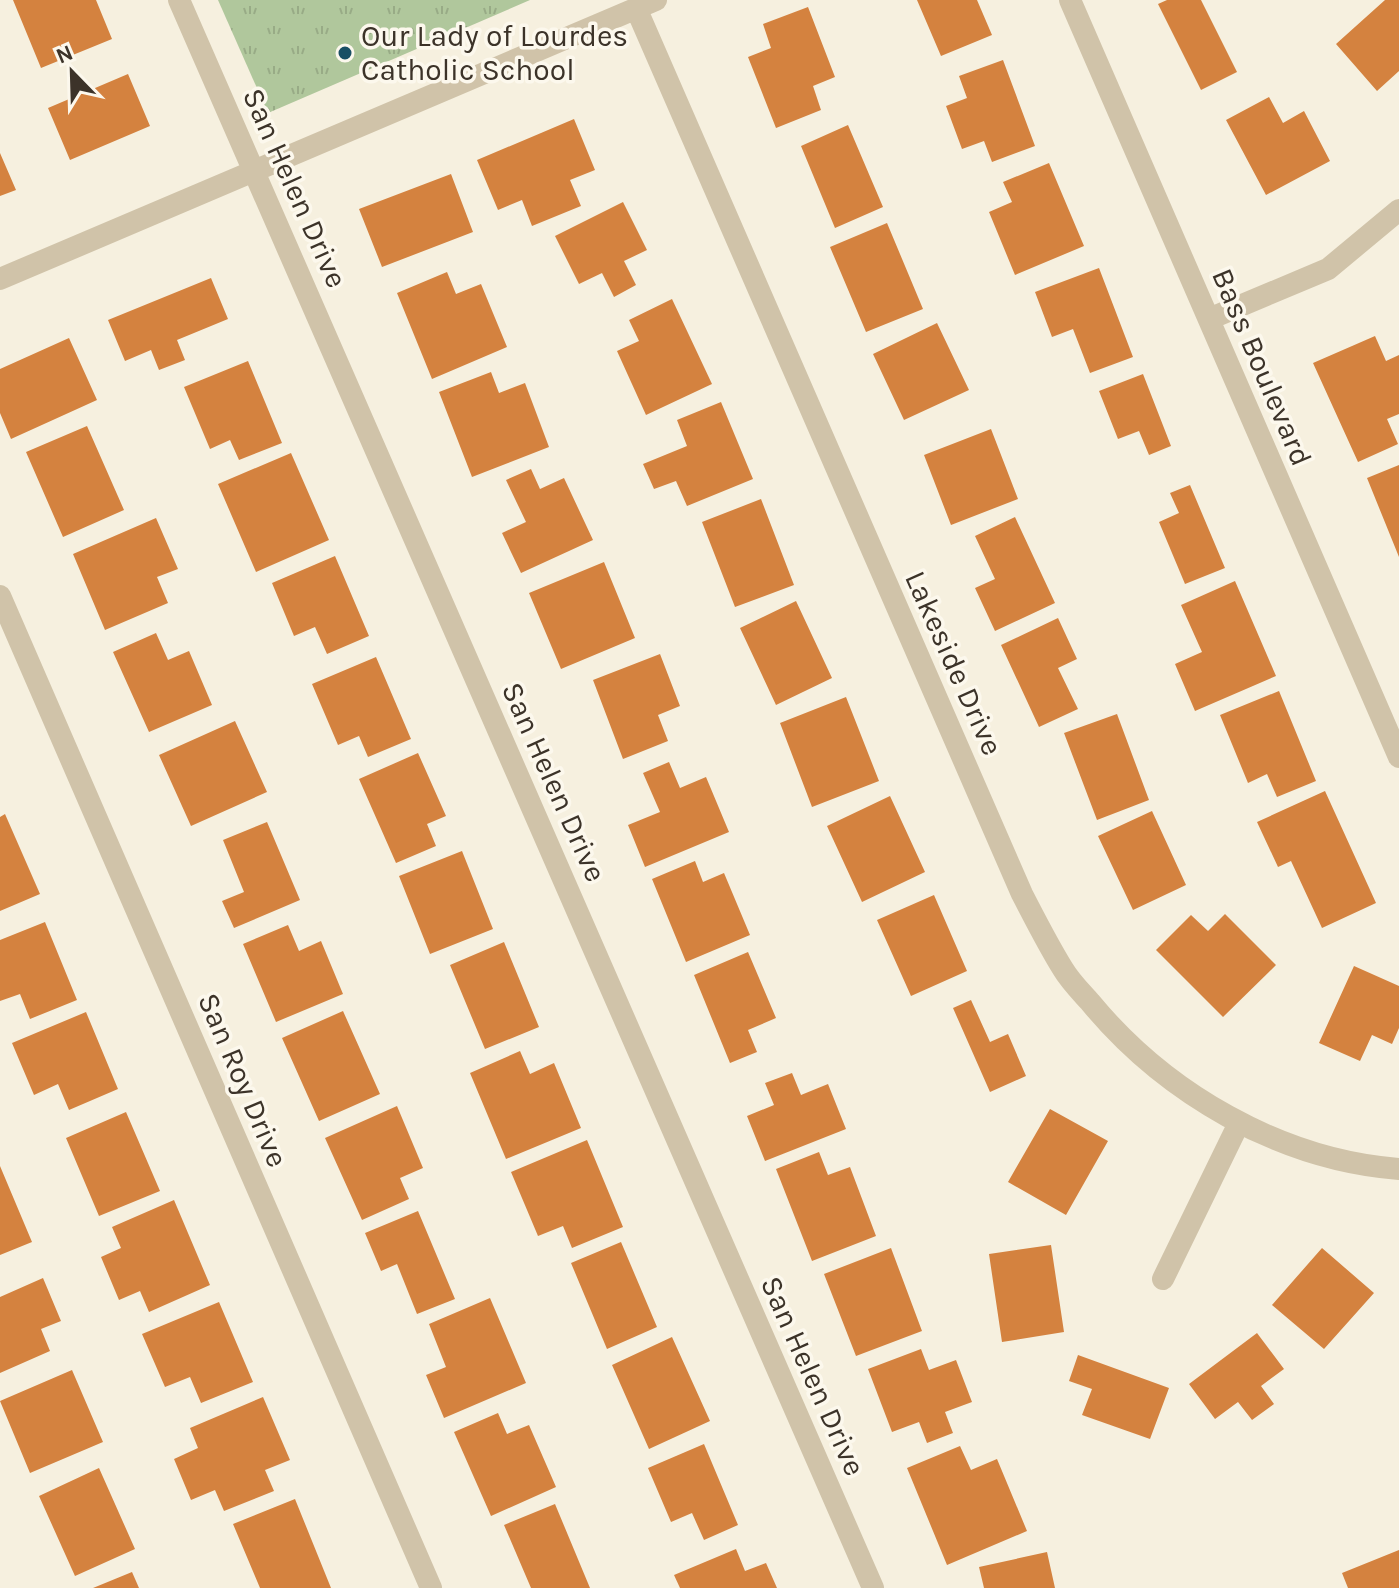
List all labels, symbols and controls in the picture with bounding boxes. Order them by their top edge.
place label: Our Lady of Lourdes Catholic School [361,18,628,88]
north arrow [32,32,112,112]
text: N [52,39,77,70]
marker: Our Lady of Lourdes Catholic School [336,44,354,62]
street label: San Helen Drive [235,83,355,293]
street label: Bass Boulevard [1204,263,1320,471]
street label: Lakeside Drive [897,565,1011,761]
street label: San Helen Drive [494,677,614,887]
street label: San Roy Drive [190,987,296,1173]
street label: San Helen Drive [753,1271,873,1481]

